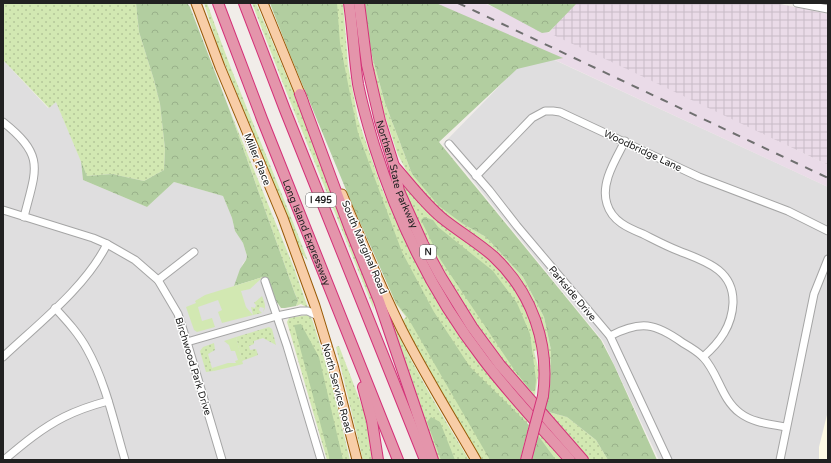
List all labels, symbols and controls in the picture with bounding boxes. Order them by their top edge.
street label: Northern State Parkway [373,119,420,231]
street label: Woodbridge Lane [602,128,684,174]
street label: Miller Place [241,132,273,187]
street label: Long Island Expressway [280,178,333,288]
road number: I 495 [306,193,336,207]
street label: South Marginal Road [339,199,389,296]
road number: N [420,245,436,259]
street label: Parkside Drive [546,264,599,324]
street label: Birchwood Park Drive [172,316,214,417]
street label: North Service Road [319,342,355,434]

